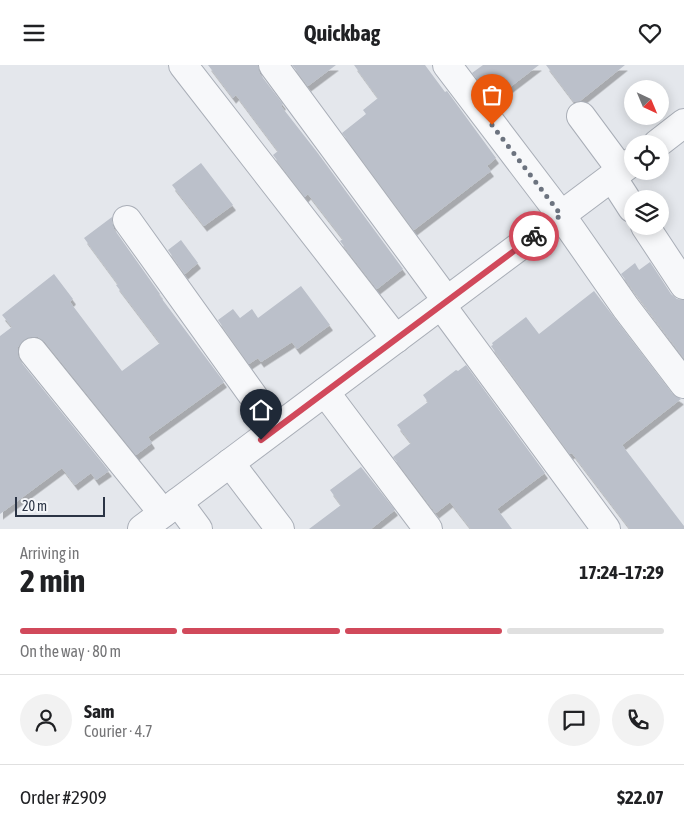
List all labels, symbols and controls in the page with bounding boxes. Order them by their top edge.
icon: menu [20,19,48,47]
icon: heart [636,19,664,47]
text: Quickbag [304,20,380,46]
pin [471,74,513,125]
north arrow [624,80,669,125]
map controls [624,80,669,235]
icon: bag [478,81,506,109]
button: locate [624,135,669,180]
button: layers [624,190,669,235]
courier [509,211,559,261]
icon: bike [520,222,548,250]
pin [240,389,282,440]
icon: home [247,396,275,424]
scale bar [15,494,105,517]
text: 20 m [22,498,47,514]
text: Arriving in [20,544,80,562]
text: 17:24–17:29 [579,561,664,583]
text: 2 min [20,562,85,599]
text: On the way · 80 m [20,642,121,660]
button: person [20,694,72,746]
button: chat [548,694,600,746]
button: phone [612,694,664,746]
text: Sam [84,700,115,722]
text: Courier · 4.7 [84,722,153,740]
text: Order #2909 [20,786,107,808]
text: $22.07 [617,786,664,808]

